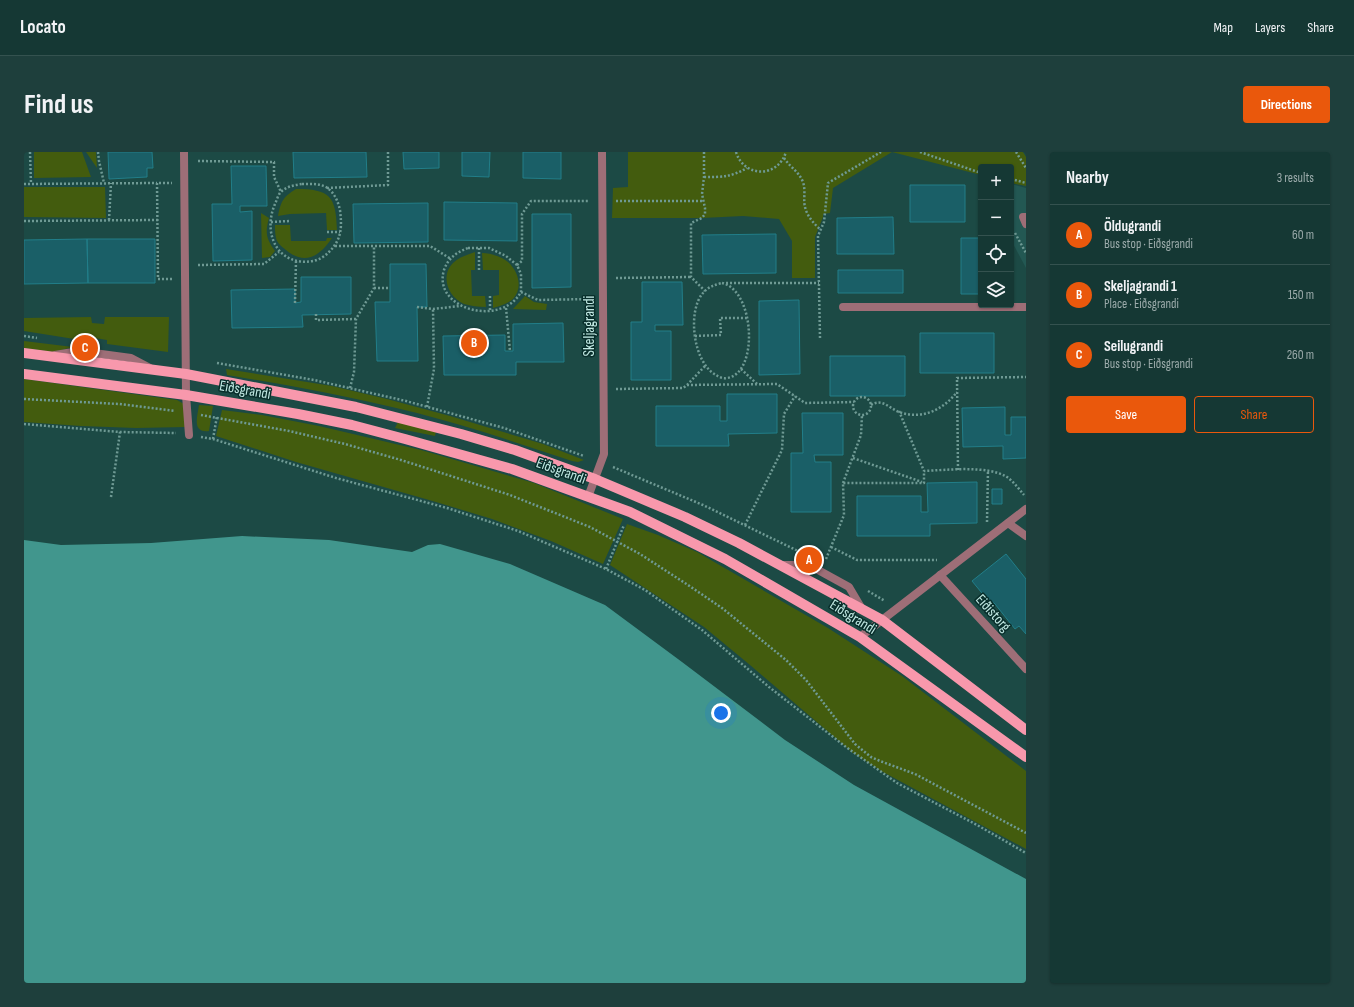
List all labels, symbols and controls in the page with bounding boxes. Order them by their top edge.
text: Locato [20,16,66,39]
text: Map [1213,19,1233,36]
text: Layers [1255,19,1285,36]
text: Share [1307,19,1334,36]
button: Directions [1243,86,1330,123]
text: Find us [24,88,93,121]
map controls [978,164,1014,308]
button: + [978,164,1014,200]
text: Nearby [1066,168,1109,188]
text: 3 results [1277,170,1314,186]
button: − [978,200,1014,236]
text: Öldugrandi [1104,217,1161,236]
text: A [1076,227,1082,243]
text: 60 m [1292,227,1314,243]
button: locate [978,236,1014,272]
text: Bus stop · Eiðsgrandi [1104,236,1193,252]
button: layers [978,272,1014,308]
text: Skeljagrandi 1 [1104,277,1177,296]
text: B [1076,287,1082,303]
text: 150 m [1288,287,1314,303]
street label: Skeljagrandi [580,295,599,356]
text: Place · Eiðsgrandi [1104,296,1179,312]
pin: B [461,328,487,358]
pin: C [72,333,98,363]
text: Seilugrandi [1104,337,1163,356]
text: C [1076,347,1082,363]
text: 260 m [1287,347,1314,363]
text: Bus stop · Eiðsgrandi [1104,356,1193,372]
street label: Eiðsgrandi [218,376,272,404]
button: Save [1066,396,1186,433]
button: Share [1194,396,1314,433]
street label: Eiðsgrandi [533,453,589,489]
pin: A [796,545,822,575]
street label: Eiðistorg [971,590,1015,636]
street label: Eiðsgrandi [826,595,880,639]
your location [711,703,731,723]

